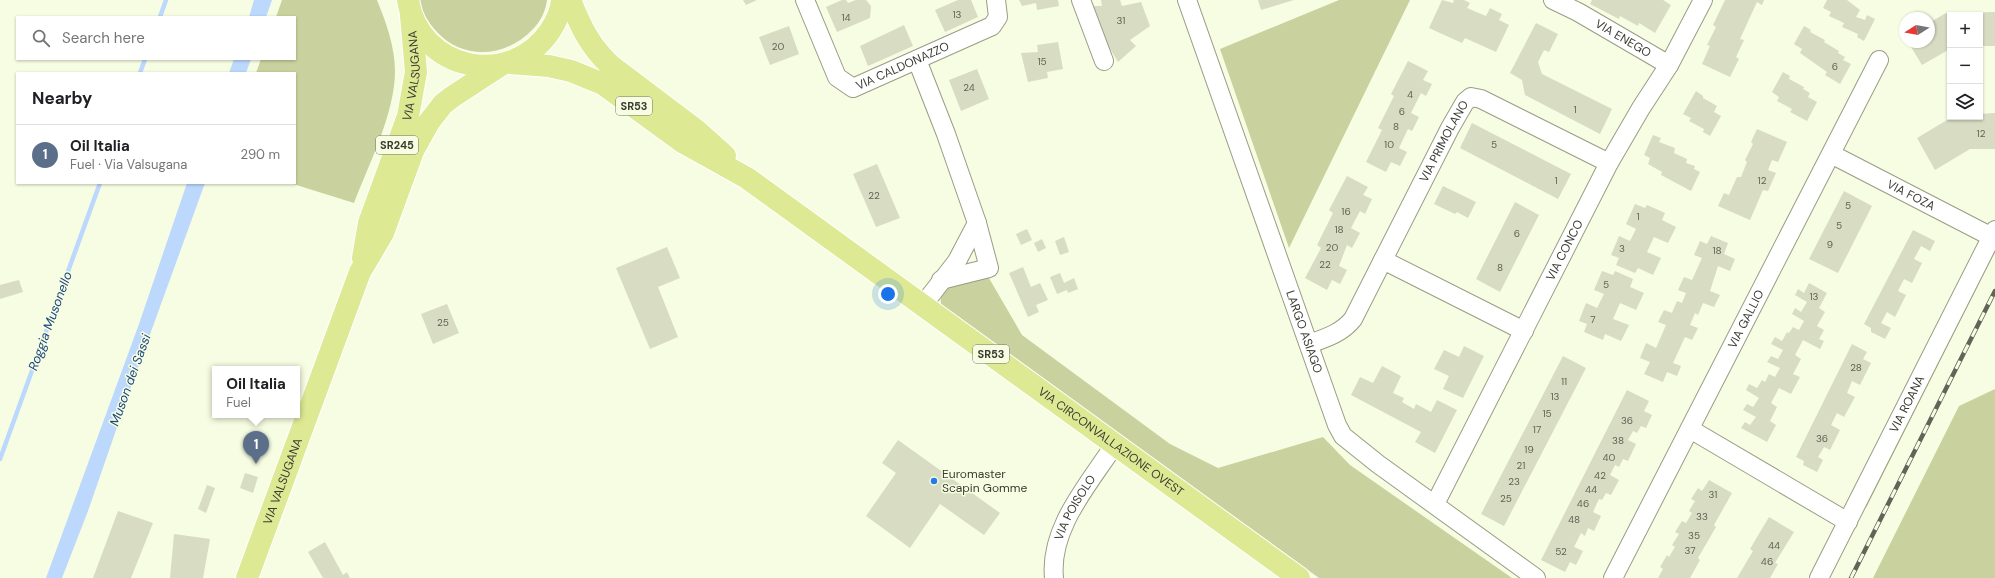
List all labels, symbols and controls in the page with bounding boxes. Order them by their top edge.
house number: 13 [952,8,962,21]
house number: 14 [841,11,851,24]
north arrow [1899,12,1935,48]
map controls [1947,12,1983,120]
button: + [1947,12,1983,48]
house number: 31 [1117,14,1125,27]
search box [16,16,296,60]
street label: VIA ENEGO [1592,16,1654,61]
icon: search [30,27,52,49]
text: Search here [62,28,145,48]
street label: VIA VALSUGANA [399,30,424,123]
street label: VIA CALDONAZZO [853,38,952,94]
house number: 20 [772,40,784,53]
button: − [1947,48,1983,84]
house number: 15 [1037,55,1047,68]
house number: 6 [1832,60,1838,73]
house number: 24 [963,81,975,94]
button: layers [1947,84,1983,120]
text: Nearby [32,87,92,109]
house number: 4 [1407,88,1413,101]
road number: SR53 [616,97,652,115]
street label: VIA PRIMOLANO [1416,98,1472,185]
house number: 1 [1573,103,1577,116]
house number: 6 [1399,105,1405,118]
house number: 8 [1393,120,1399,133]
house number: 12 [1977,127,1986,140]
text: Oil Italia [70,136,130,156]
road number: SR245 [376,136,418,154]
house number: 10 [1384,138,1394,151]
house number: 5 [1491,138,1497,151]
text: 1 [43,146,47,163]
text: 290 m [241,146,280,163]
text: Fuel · Via Valsugana [70,156,187,173]
house number: 1 [1554,174,1558,187]
house number: 12 [1758,174,1767,187]
street label: VIA FOZA [1884,176,1938,214]
house number: 22 [868,189,880,202]
house number: 5 [1845,199,1851,212]
house number: 16 [1341,205,1351,218]
house number: 1 [1636,210,1640,223]
street label: VIA CONCO [1542,217,1587,283]
house number: 5 [1836,219,1842,232]
house number: 18 [1334,223,1344,236]
house number: 6 [1514,227,1520,240]
house number: 9 [1827,238,1833,251]
house number: 20 [1326,241,1338,254]
house number: 3 [1619,242,1625,255]
house number: 18 [1712,244,1722,257]
house number: 22 [1319,258,1331,271]
house number: 8 [1497,261,1503,274]
water label: Roggia Musonello [24,269,76,373]
house number: 5 [1603,278,1609,291]
your location [878,284,898,304]
street label: VIA GALLIO [1724,287,1768,351]
street label: LARGO ASIAGO [1282,288,1326,375]
house number: 13 [1809,290,1819,303]
house number: 7 [1590,313,1596,326]
house number: 25 [437,316,449,329]
water label: Muson dei Sassi [105,331,155,428]
road number: SR53 [973,345,1009,363]
house number: 28 [1850,361,1862,374]
popup [212,366,300,418]
street label: VIA ROANA [1886,373,1928,435]
text: Oil Italia [226,374,286,394]
house number: 11 [1561,375,1567,388]
street label: VIA CIRCONVALLAZIONE OVEST [1035,384,1187,500]
house number: 13 [1550,390,1560,403]
text: Fuel [226,394,251,411]
house number: 15 [1542,407,1552,420]
house number: 36 [1621,414,1633,427]
house number: 17 [1533,423,1541,436]
pin: 1 [243,431,269,464]
house number: 36 [1816,432,1828,445]
house number: 38 [1612,434,1624,447]
street label: VIA VALSUGANA [259,436,306,527]
house number: 19 [1524,443,1534,456]
house number: 40 [1603,451,1616,464]
house number: 21 [1517,459,1525,472]
place label: Euromaster Scapin Gomme [942,466,1027,496]
house number: 42 [1594,469,1606,482]
street label: VIA POISOLO [1051,472,1099,542]
house number: 23 [1508,475,1520,488]
marker: Euromaster Scapin Gomme [929,476,939,486]
house number: 44 [1585,483,1597,496]
house number: 31 [1709,488,1717,501]
house number: 25 [1500,492,1512,505]
house number: 46 [1577,497,1589,510]
house number: 33 [1696,510,1708,523]
house number: 48 [1568,513,1580,526]
house number: 35 [1688,529,1700,542]
house number: 44 [1768,539,1780,552]
house number: 37 [1684,544,1696,557]
house number: 52 [1555,545,1567,558]
house number: 46 [1761,555,1773,568]

